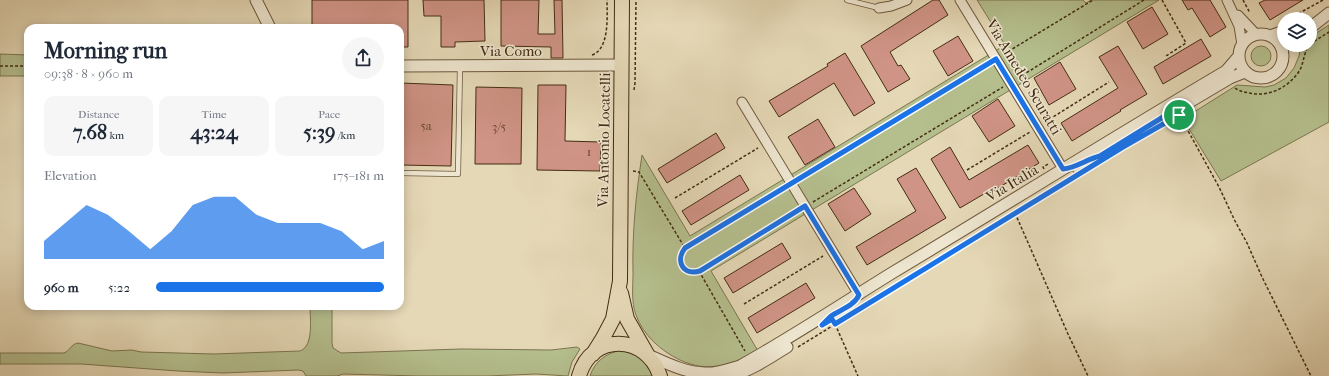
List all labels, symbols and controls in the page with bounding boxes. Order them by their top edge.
map controls [1277,12,1317,52]
button: layers [1277,12,1317,52]
street label: Via Amedeo Scuratti [982,15,1066,139]
button: share [342,37,384,79]
text: Morning run [44,38,167,64]
street label: Via Como [479,42,542,60]
text: 09:38 · 8 × 960 m [44,66,133,81]
street label: Via Antonio Locatelli [594,72,614,209]
pin [1162,98,1196,132]
icon: arrive [1168,104,1190,126]
text: Distance [78,108,119,121]
text: Time [201,108,226,121]
text: Pace [318,108,340,121]
house number: 5a [420,118,433,133]
house number: 3/5 [492,119,506,134]
text: 7.68 [73,121,107,144]
text: 43:24 [191,121,237,144]
text: 5:39 [303,121,335,144]
text: km [107,129,124,142]
text: /km [335,129,355,142]
house number: 1 [587,144,591,159]
street label: Via Italia [982,160,1042,206]
text: Elevation [44,168,97,183]
text: 175–181 m [332,168,384,183]
text: 960 m [44,280,79,295]
text: 5:22 [108,280,130,295]

